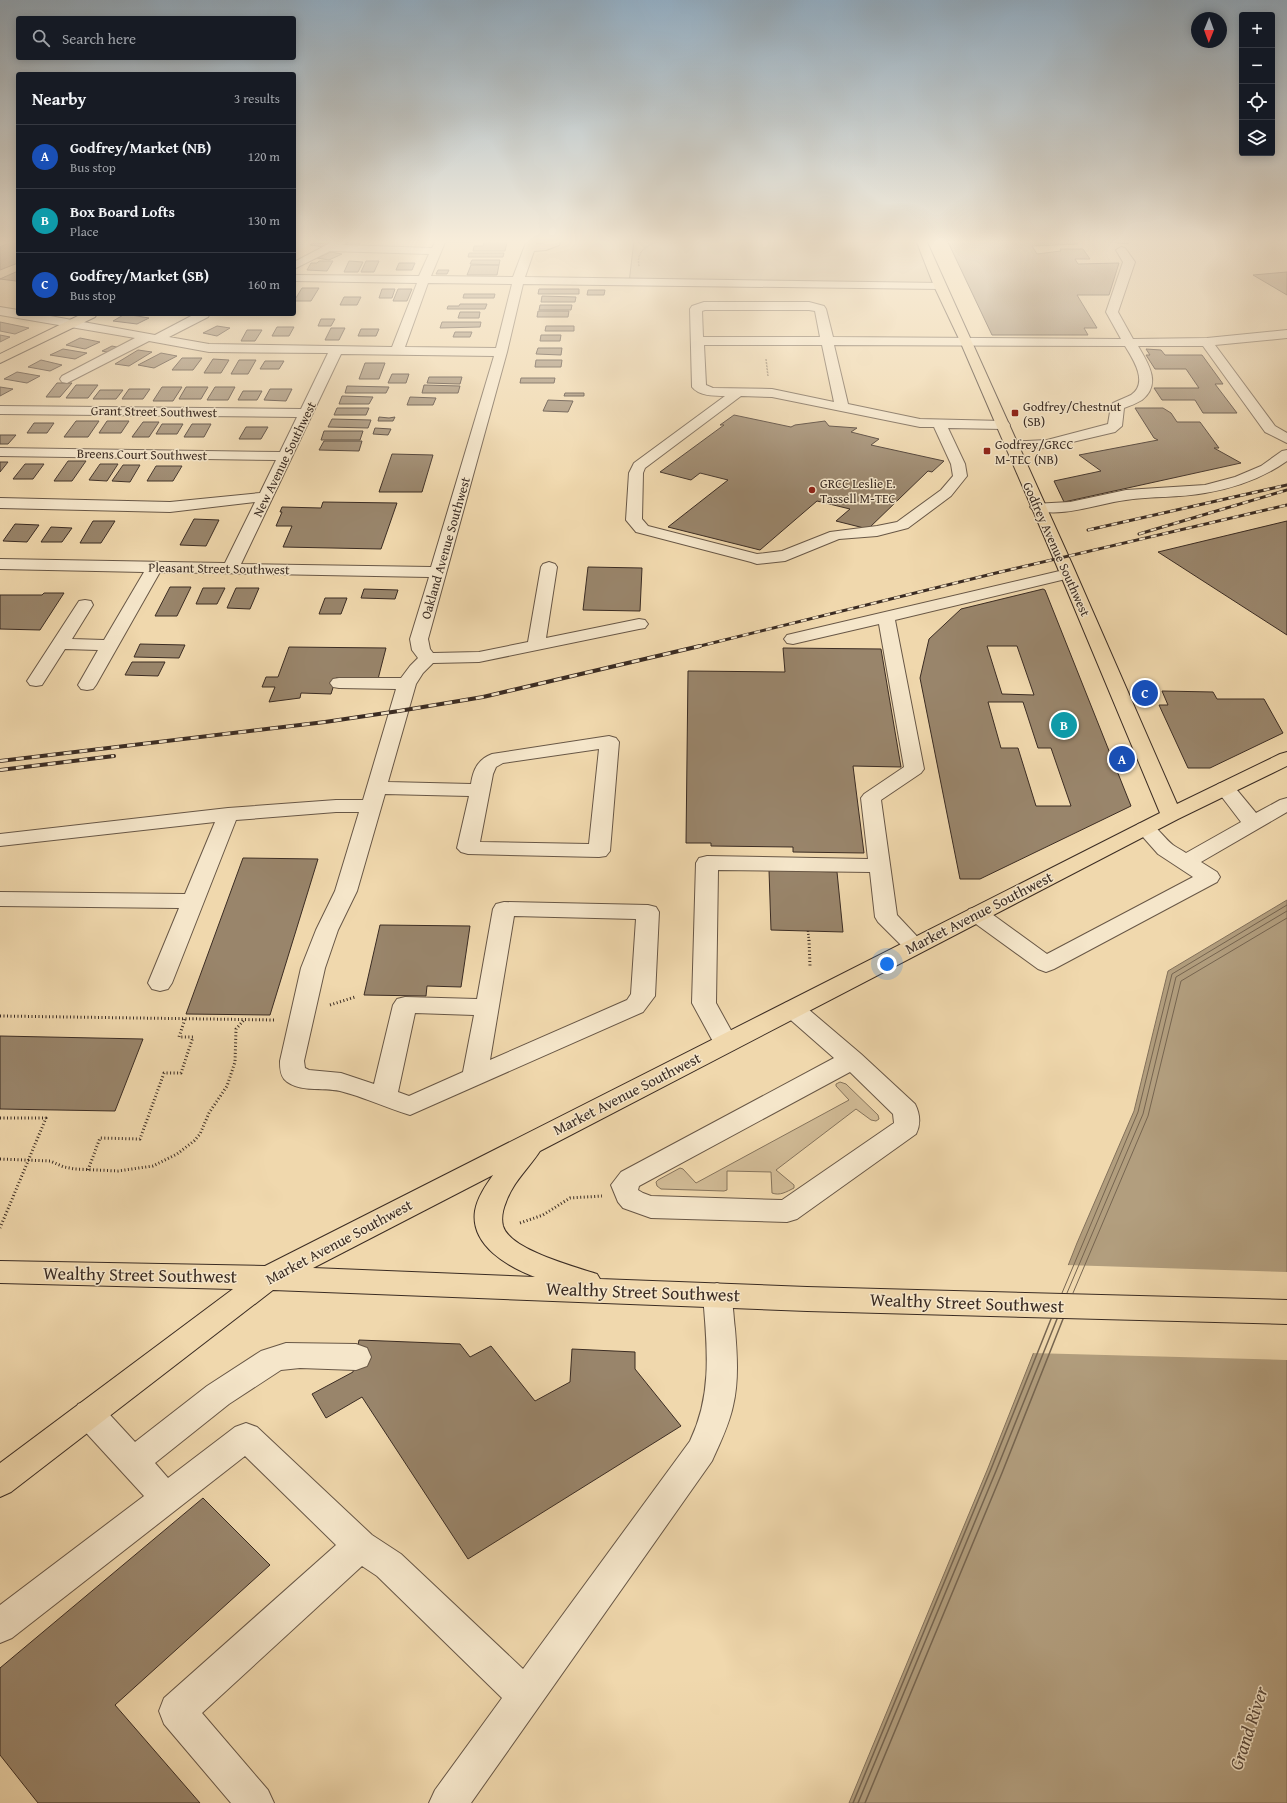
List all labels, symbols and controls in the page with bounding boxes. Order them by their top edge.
north arrow [1191,12,1227,48]
map controls [1239,12,1275,156]
button: + [1239,12,1275,48]
search box [16,16,296,60]
icon: search [30,27,52,49]
text: Search here [62,28,136,49]
button: − [1239,48,1275,84]
button: locate [1239,84,1275,120]
text: Nearby [32,86,86,111]
text: 3 results [234,89,280,108]
button: layers [1239,120,1275,156]
text: Godfrey/Market (NB) [70,137,211,158]
text: A [41,147,49,166]
text: 120 m [248,147,280,166]
text: Bus stop [70,158,116,177]
text: Box Board Lofts [70,201,175,222]
text: B [41,211,49,230]
text: 130 m [248,211,280,230]
text: Place [70,222,99,241]
text: Godfrey/Market (SB) [70,265,209,286]
text: C [41,275,49,294]
text: 160 m [248,275,280,294]
text: Bus stop [70,286,116,305]
place label: Godfrey/Chestnut (SB) [1023,397,1122,431]
street label: New Avenue Southwest [248,398,321,520]
street label: Grant Street Southwest [91,401,218,422]
marker: Godfrey/Chestnut (SB) [1010,408,1020,418]
place label: Godfrey/GRCC M-TEC (NB) [995,435,1074,469]
street label: Breens Court Southwest [77,444,208,465]
marker: Godfrey/GRCC M-TEC (NB) [982,446,992,456]
street label: Oakland Avenue Southwest [416,474,475,621]
place label: GRCC Leslie E. Tassell M-TEC [820,474,896,508]
street label: Godfrey Avenue Southwest [1018,479,1095,620]
marker: GRCC Leslie E. Tassell M-TEC [807,485,817,495]
street label: Pleasant Street Southwest [148,558,290,579]
pin: C [1132,678,1158,708]
pin: B [1051,710,1077,740]
pin: A [1109,744,1135,774]
street label: Market Avenue Southwest [901,866,1057,959]
your location [877,954,897,974]
street label: Market Avenue Southwest [549,1047,705,1140]
street label: Market Avenue Southwest [262,1194,416,1289]
street label: Wealthy Street Southwest [43,1259,238,1290]
street label: Wealthy Street Southwest [546,1275,741,1308]
street label: Wealthy Street Southwest [870,1286,1065,1319]
water label: Grand River [1221,1682,1275,1773]

